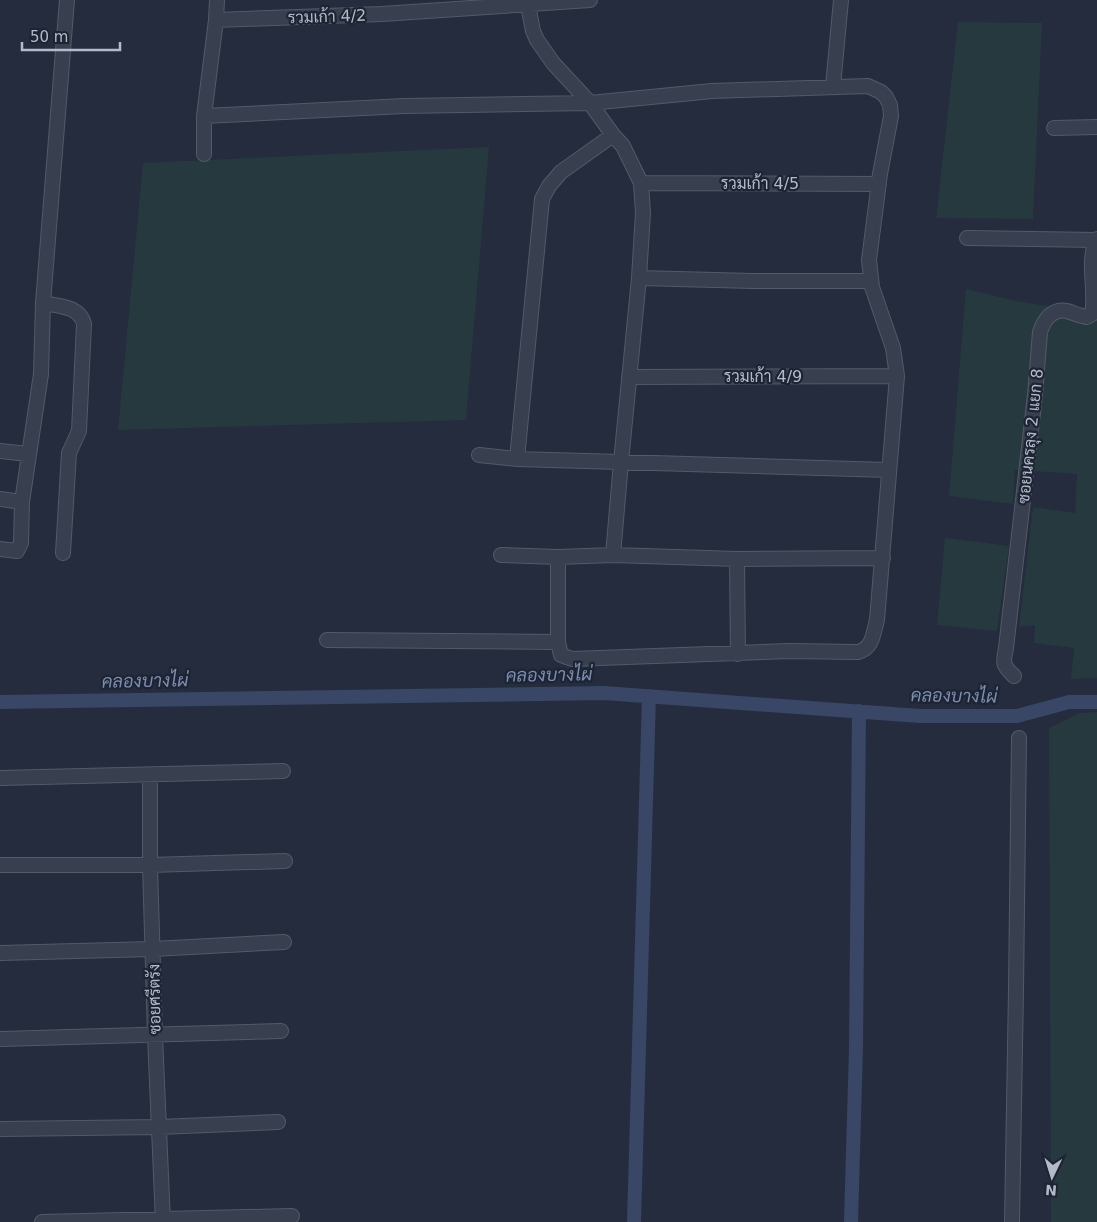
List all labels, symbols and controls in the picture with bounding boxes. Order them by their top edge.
street label: รวมเก้า 4/2 [287,5,367,27]
scale bar [22,20,120,52]
text: 50 m [30,28,68,46]
street label: รวมเก้า 4/5 [721,173,799,193]
street label: รวมเก้า 4/9 [724,366,802,386]
street label: ซอยนครลุง 2 แยก 8 [1014,368,1049,505]
water label: คลองบางไผ่ [505,661,594,686]
water label: คลองบางไผ่ [101,667,190,692]
water label: คลองบางไผ่ [910,682,999,707]
street label: ซอยศรีตรัง [142,964,165,1034]
north arrow [1027,1152,1077,1202]
text: N [1045,1182,1057,1198]

